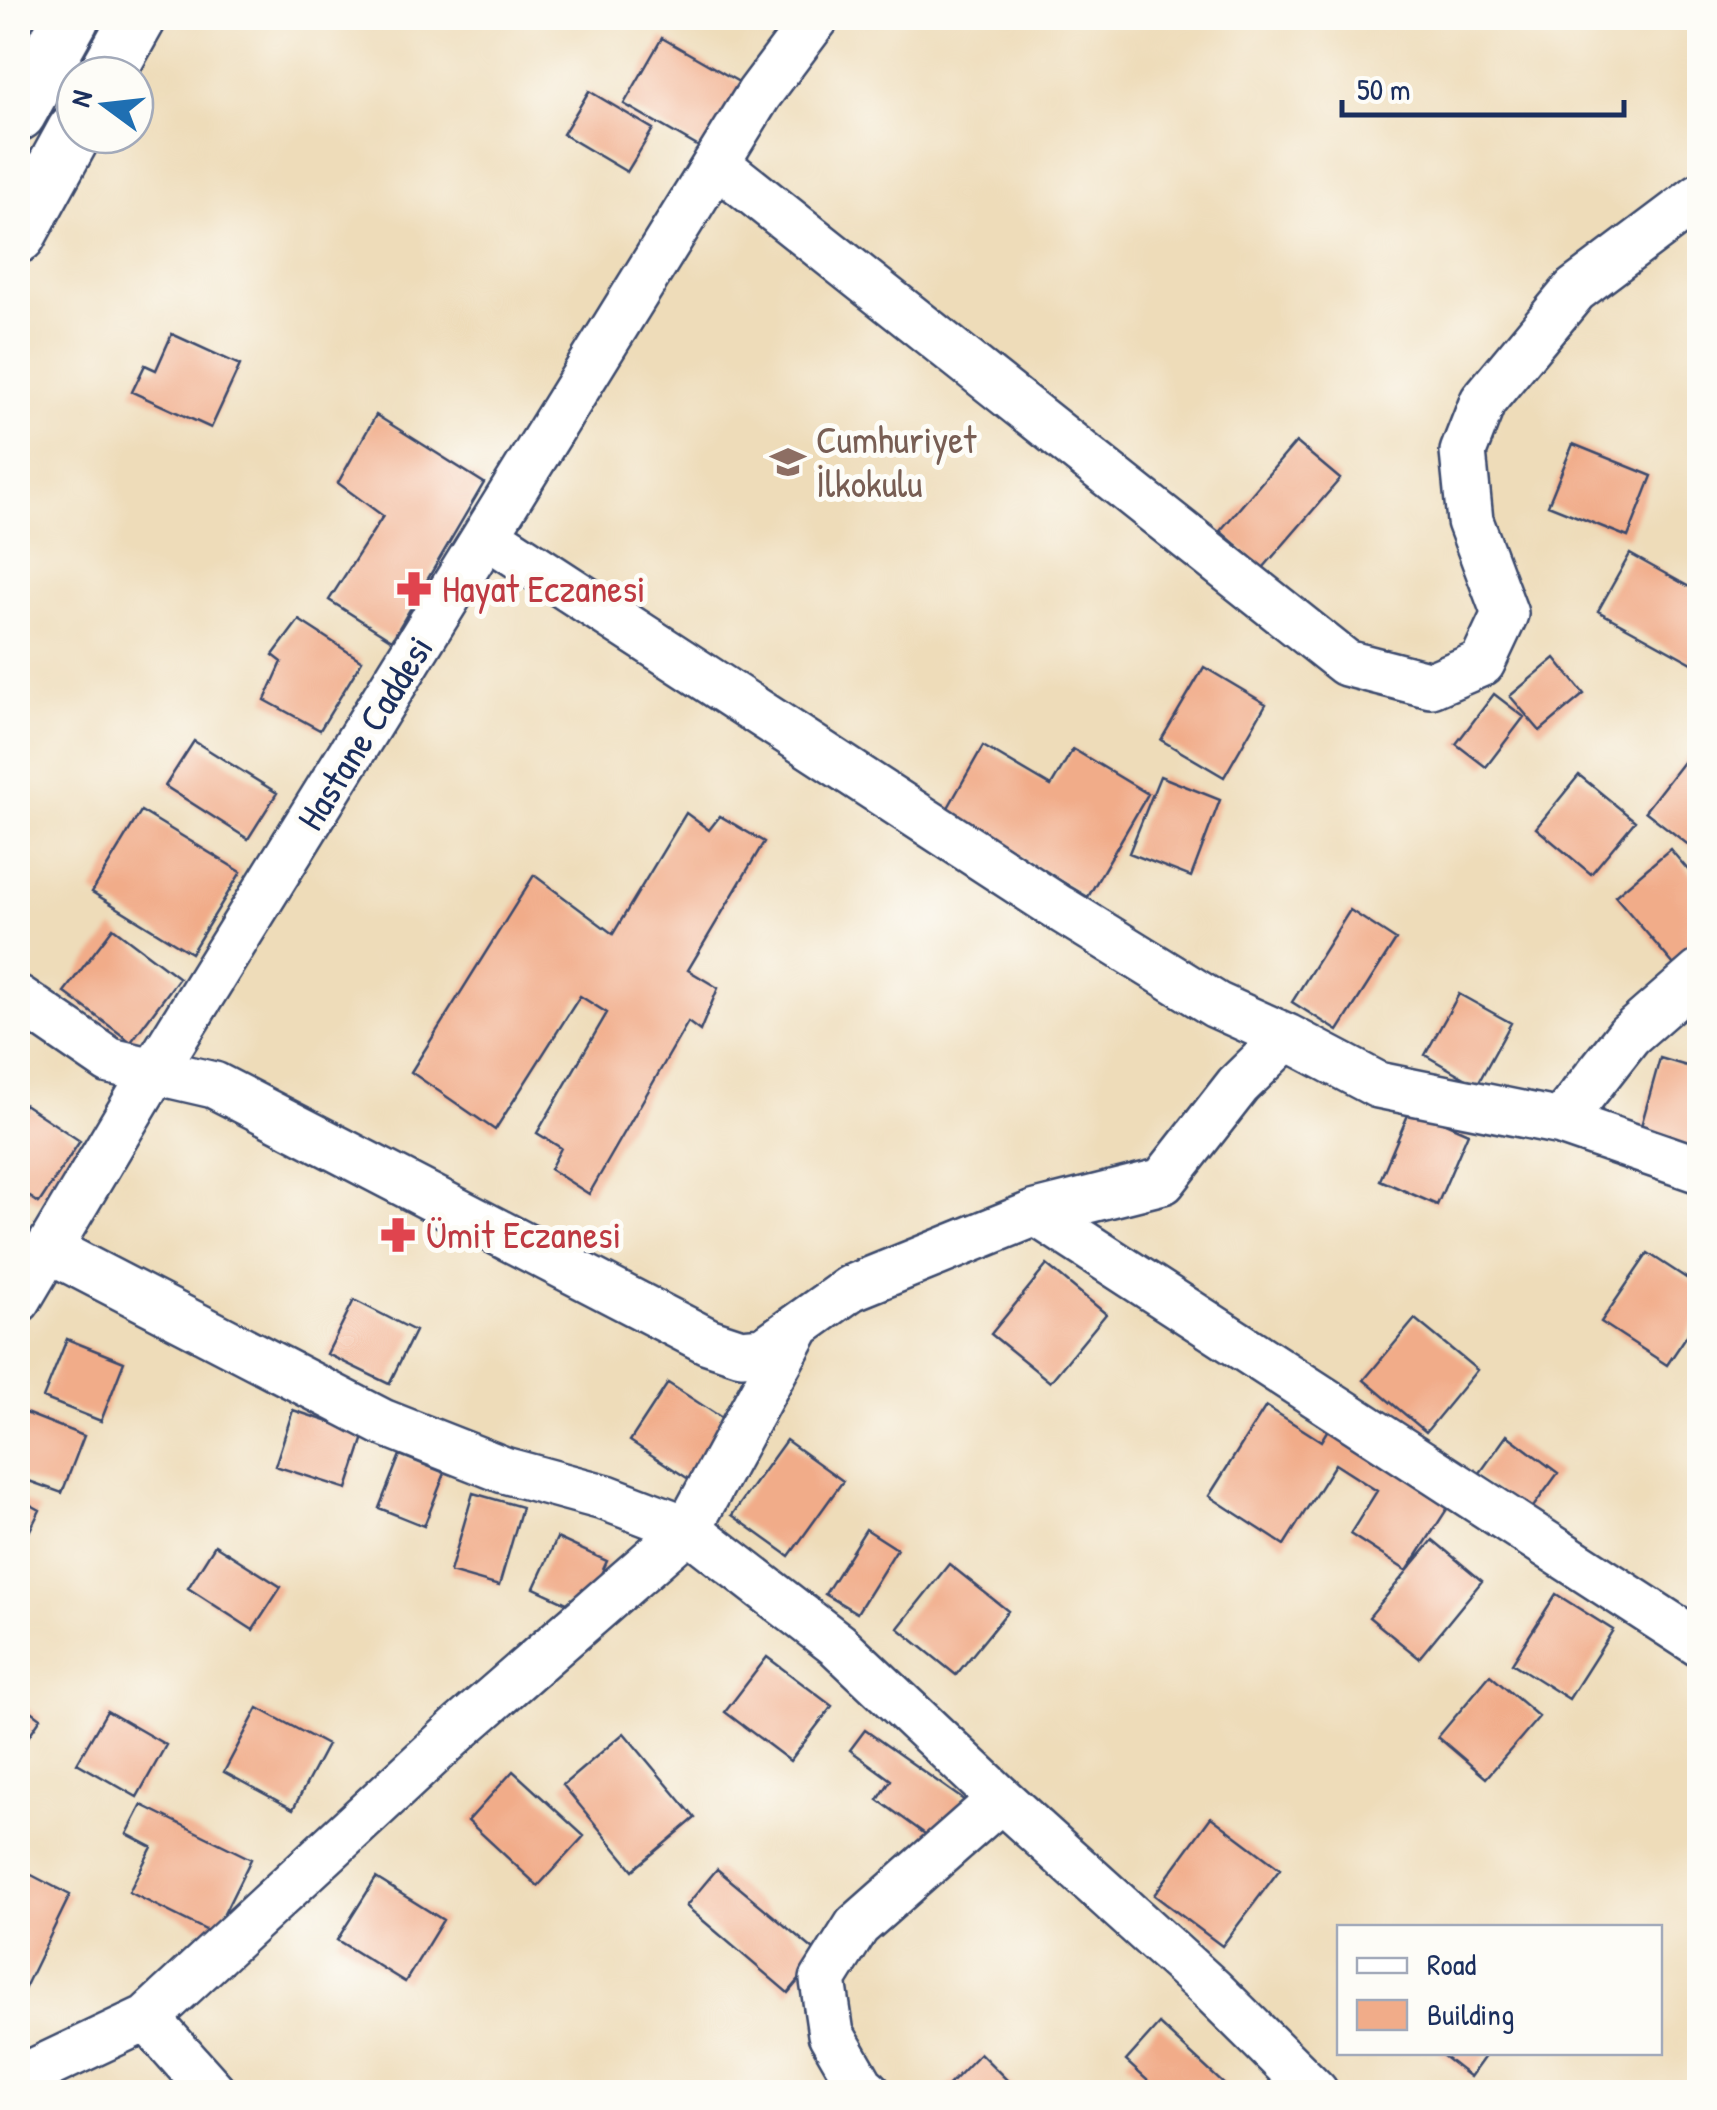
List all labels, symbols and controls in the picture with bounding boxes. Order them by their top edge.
north arrow [55,55,155,155]
scale bar [1342,55,1624,117]
text: 50 m [1357,69,1410,109]
text: N [61,86,101,111]
place label: Cumhuriyet İlkokulu [816,413,977,509]
school or university icon: Cumhuriyet İlkokulu [769,443,807,481]
place label: Hayat Eczanesi [442,562,646,614]
pharmacy icon: Hayat Eczanesi [395,570,433,608]
street label: Hastane Caddesi [284,625,444,840]
place label: Ümit Eczanesi [426,1208,621,1260]
pharmacy icon: Ümit Eczanesi [379,1216,417,1254]
legend [1337,1925,1662,2055]
text: Road [1427,1944,1476,1984]
text: Building [1427,1994,1514,2034]

